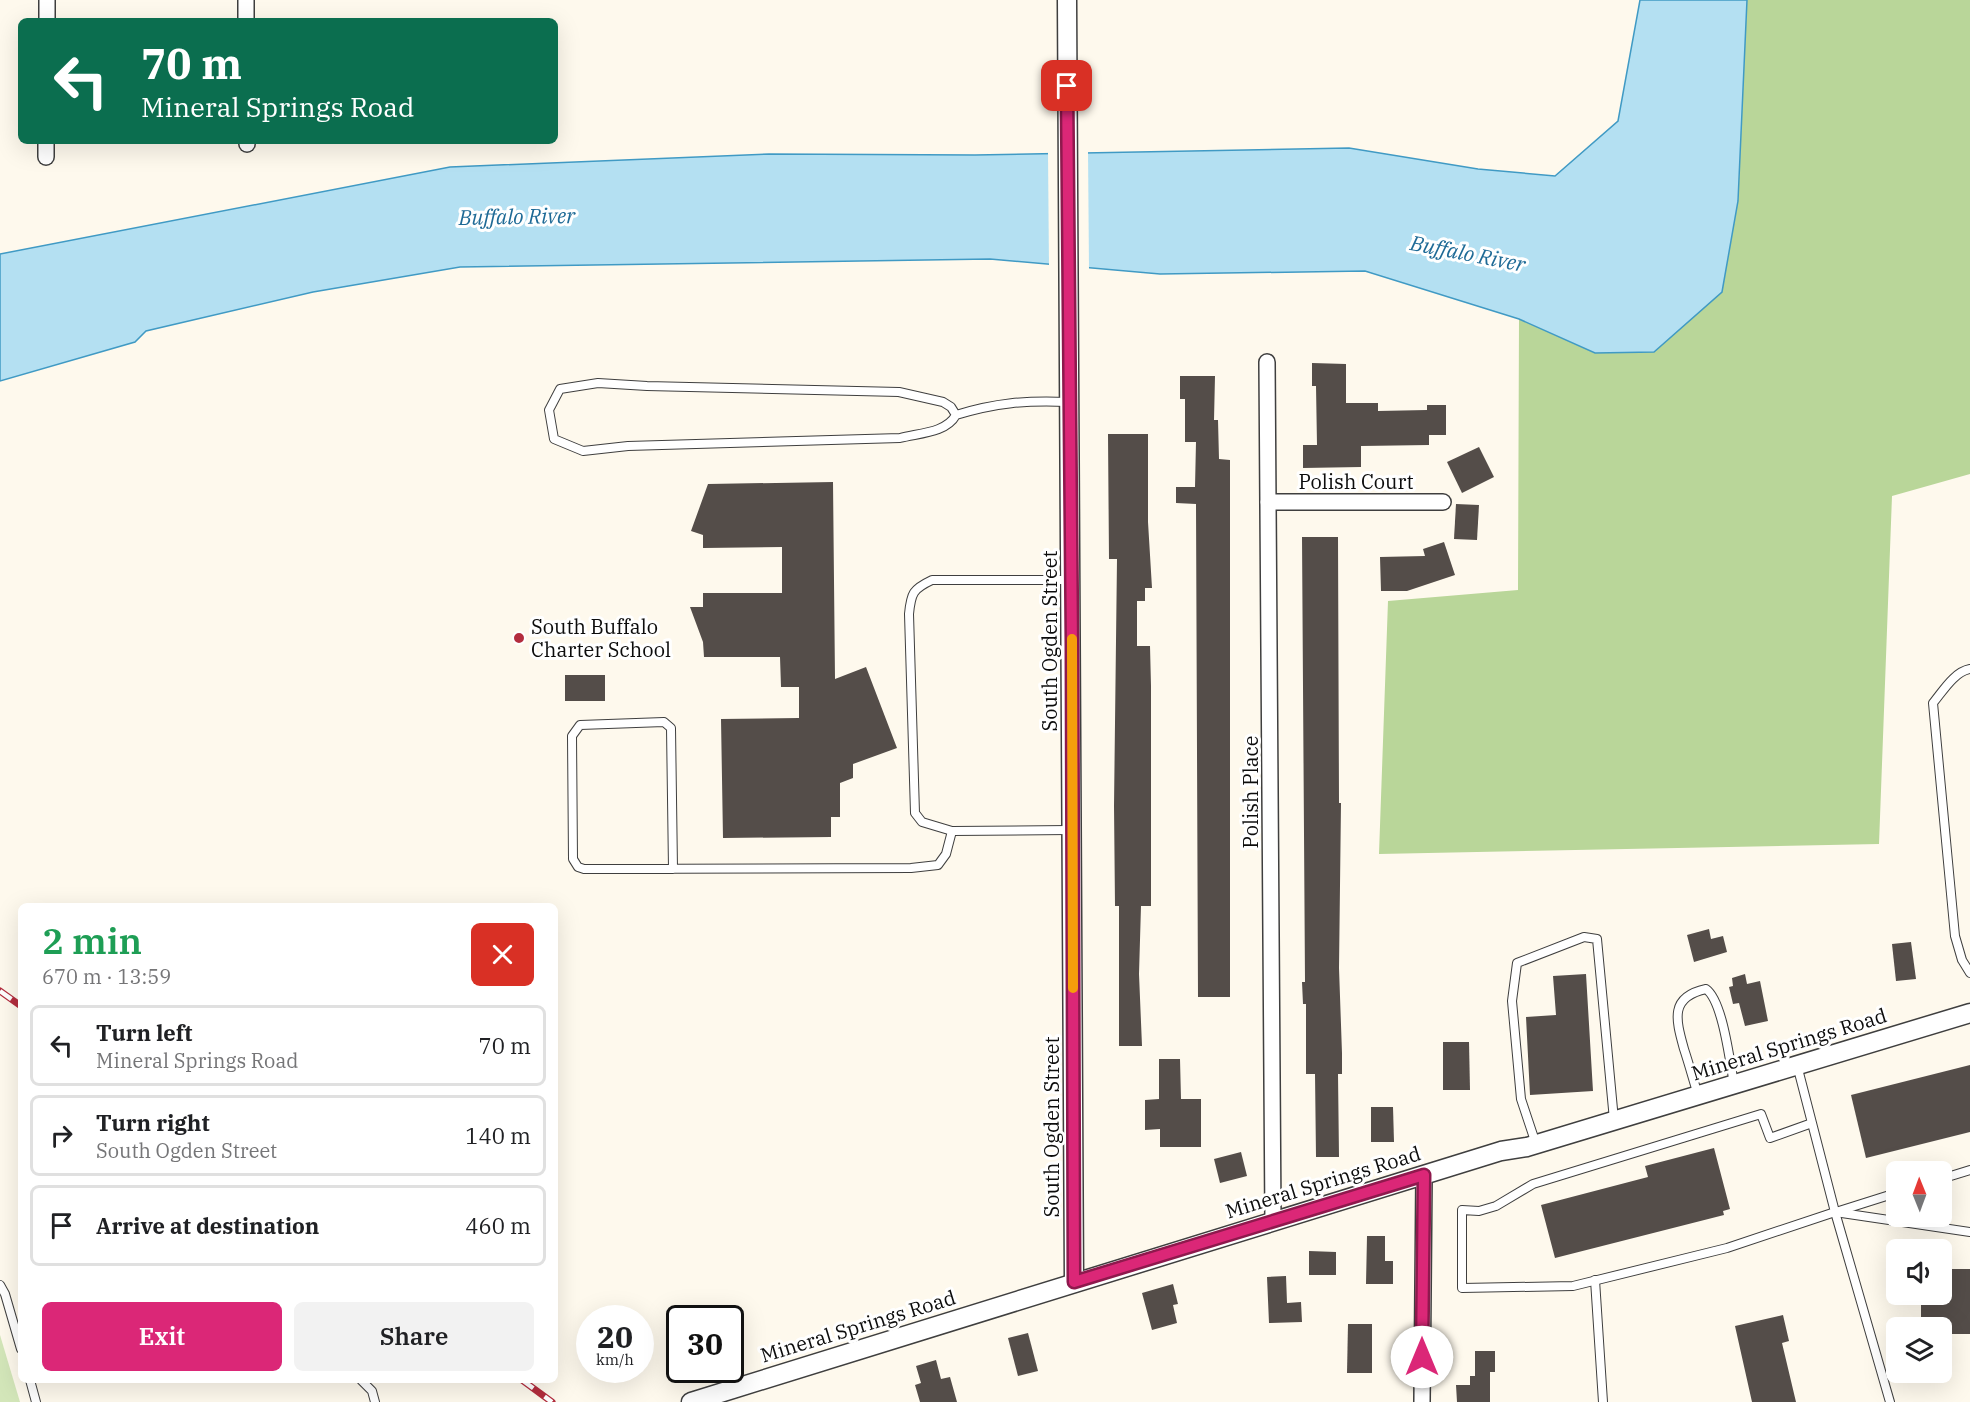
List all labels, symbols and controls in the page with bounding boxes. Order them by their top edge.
text: 70 m [141,36,242,91]
icon: left [42,42,120,120]
pin [1041,60,1092,111]
icon: arrive [1050,69,1083,102]
text: Mineral Springs Road [141,89,414,124]
water label: Buffalo River [457,201,576,231]
water label: Buffalo River [1407,228,1529,278]
street label: Polish Court [1298,468,1414,495]
street label: South Ogden Street [1036,550,1063,732]
place label: South Buffalo Charter School [531,613,671,663]
marker: South Buffalo Charter School [512,631,526,645]
street label: Polish Place [1237,736,1264,848]
text: 2 min [42,917,142,964]
button: close [471,923,534,986]
text: 670 m · 13:59 [42,963,171,990]
street label: Mineral Springs Road [1688,1001,1890,1087]
text: Turn left [96,1018,192,1047]
icon: left [45,1029,78,1062]
text: 70 m [479,1031,531,1060]
street label: South Ogden Street [1038,1036,1065,1218]
text: Mineral Springs Road [96,1047,299,1074]
text: Turn right [96,1108,210,1137]
icon: right [45,1119,78,1152]
text: 140 m [465,1121,531,1150]
text: South Ogden Street [96,1137,277,1164]
street label: Mineral Springs Road [1222,1139,1424,1225]
north arrow [1886,1161,1952,1227]
map controls [1886,1161,1952,1383]
icon: arrive [45,1209,78,1242]
text: Arrive at destination [96,1211,319,1240]
text: 460 m [465,1211,531,1240]
button: sound [1886,1239,1952,1305]
street label: Mineral Springs Road [757,1283,959,1369]
button: Exit [42,1302,282,1371]
button: Share [294,1302,534,1371]
speed limit sign: 30 [666,1305,744,1383]
text: 20 [597,1317,633,1356]
button: layers [1886,1317,1952,1383]
position arrow [1390,1325,1454,1389]
text: km/h [596,1350,634,1369]

